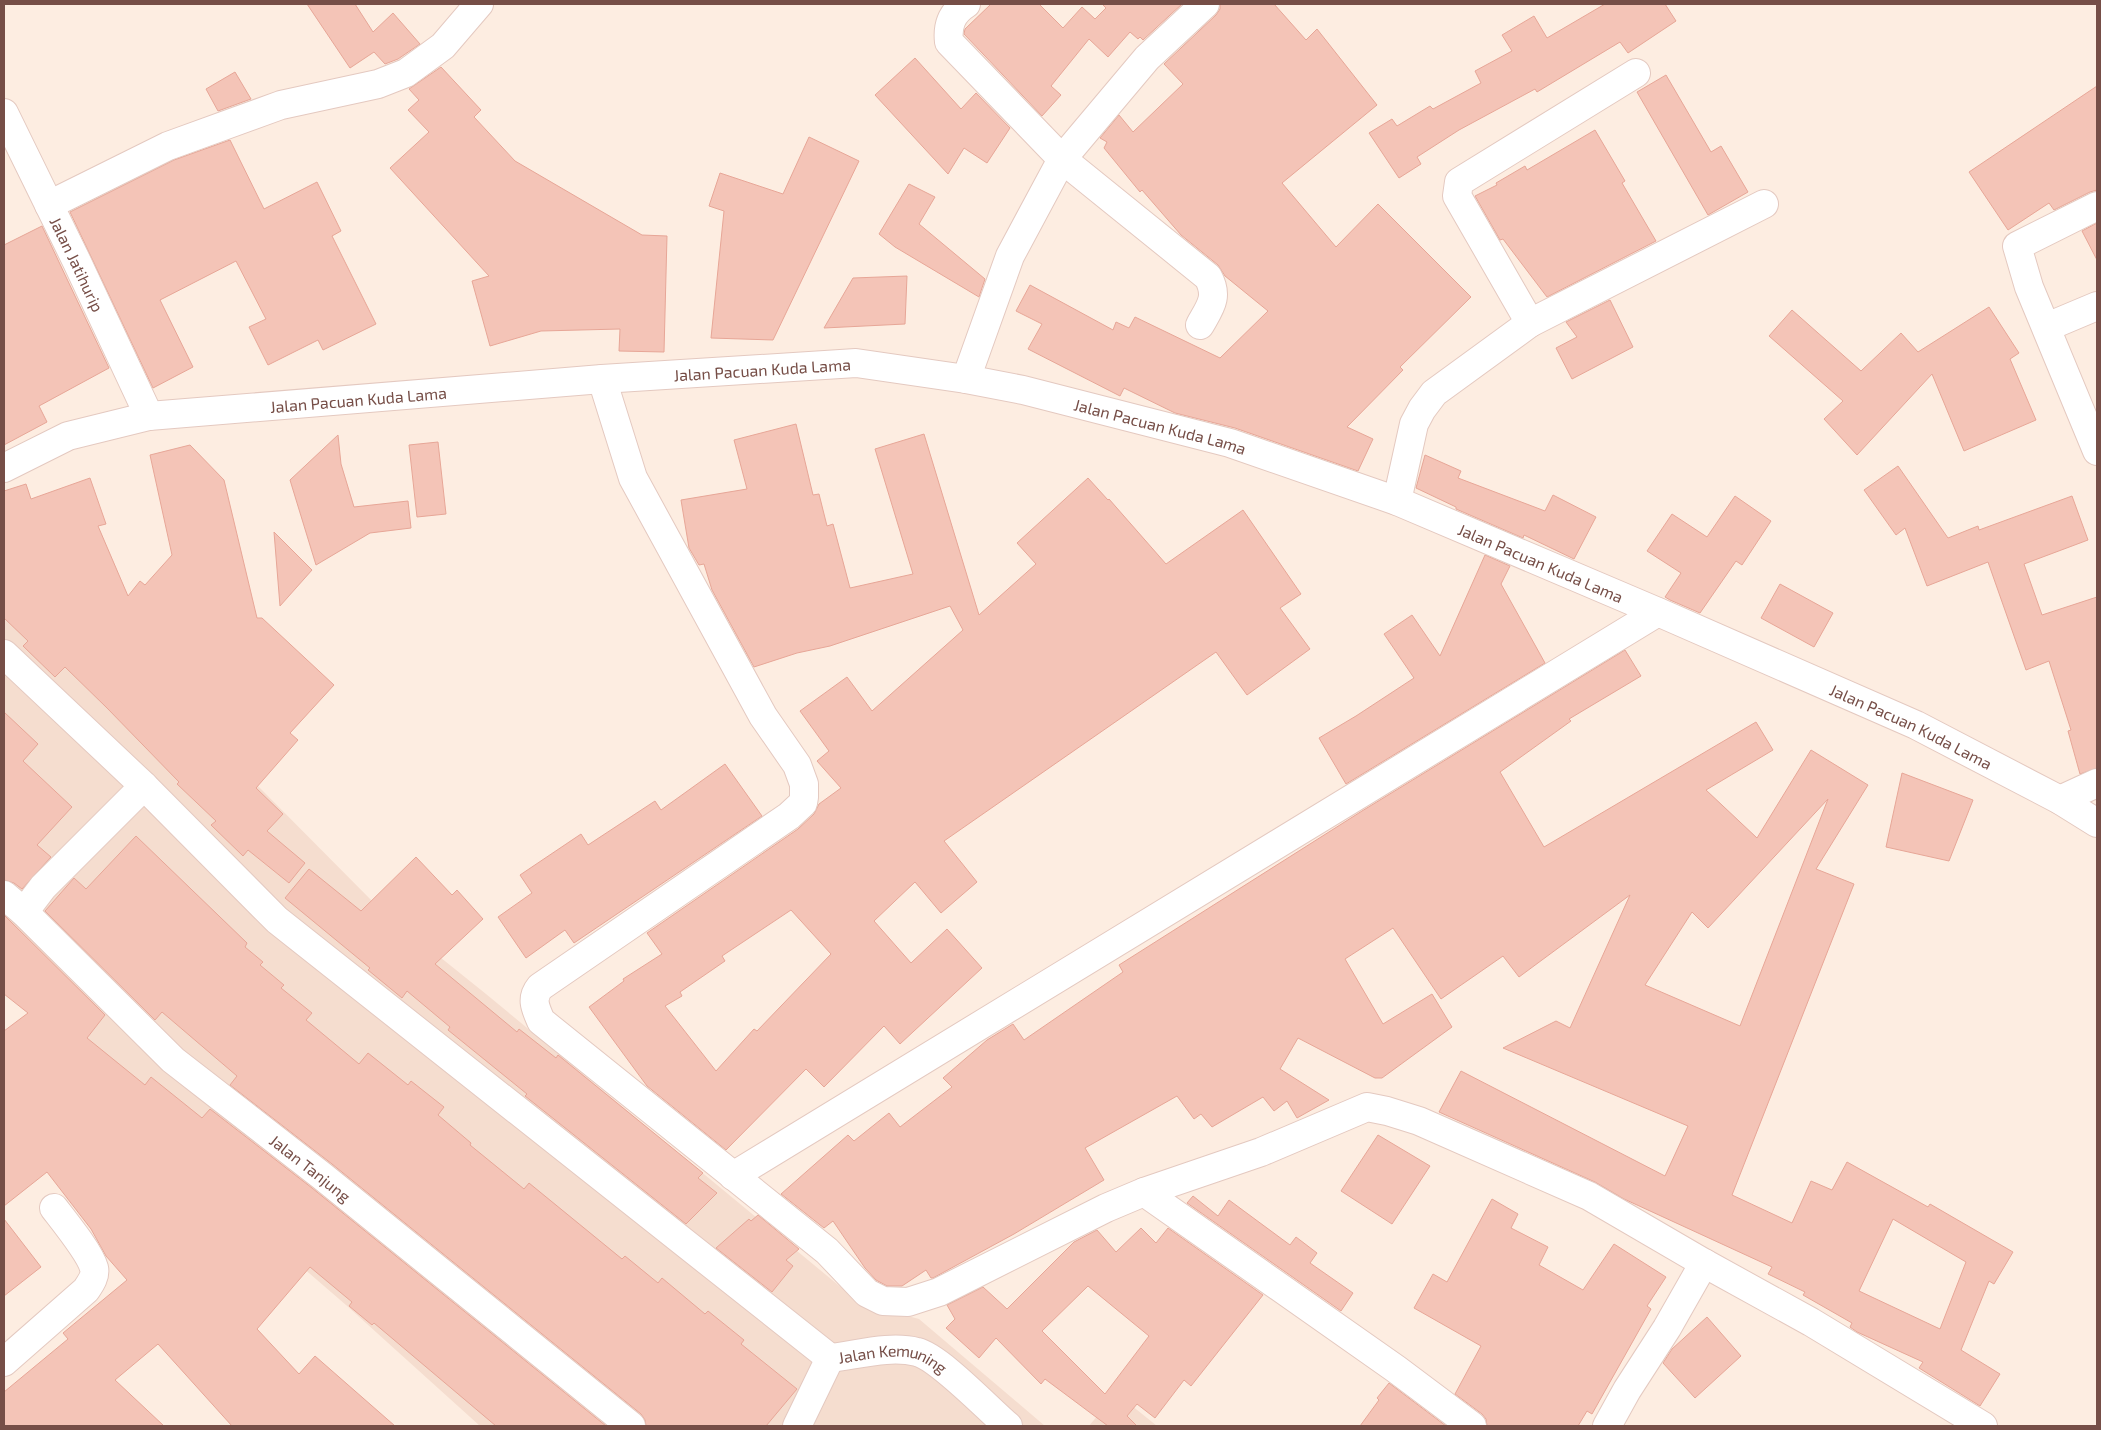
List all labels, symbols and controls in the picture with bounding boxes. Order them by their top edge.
street label: Jalan Jatihurip [47,214,108,314]
street label: Jalan Pacuan Kuda Lama [673,354,851,384]
street label: Jalan Pacuan Kuda Lama [269,382,448,416]
street label: Jalan Pacuan Kuda Lama [1072,394,1249,457]
street label: Jalan Pacuan Kuda Lama [1455,519,1626,606]
street label: Jalan Pacuan Kuda Lama [1827,679,1996,773]
street label: Jalan Tanjung [267,1130,355,1205]
street label: Jalan Kemuning [837,1340,951,1377]

